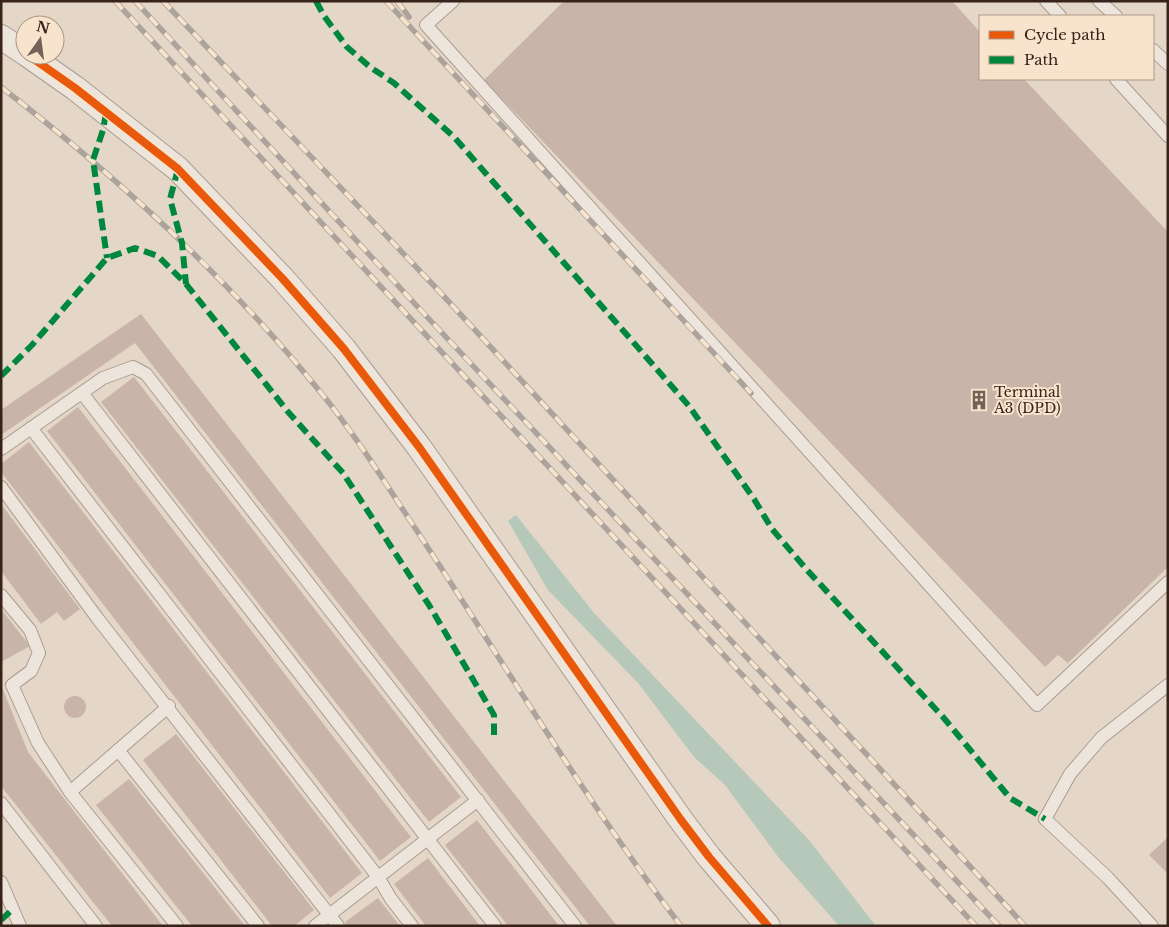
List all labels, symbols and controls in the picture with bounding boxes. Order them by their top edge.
north arrow [15,15,65,65]
legend [979,15,1154,80]
text: N [35,17,52,38]
text: Cycle path [1024,25,1106,44]
text: Path [1024,50,1058,69]
place label: Terminal A3 (DPD) [993,383,1061,417]
building icon: Terminal A3 (DPD) [968,389,990,411]

